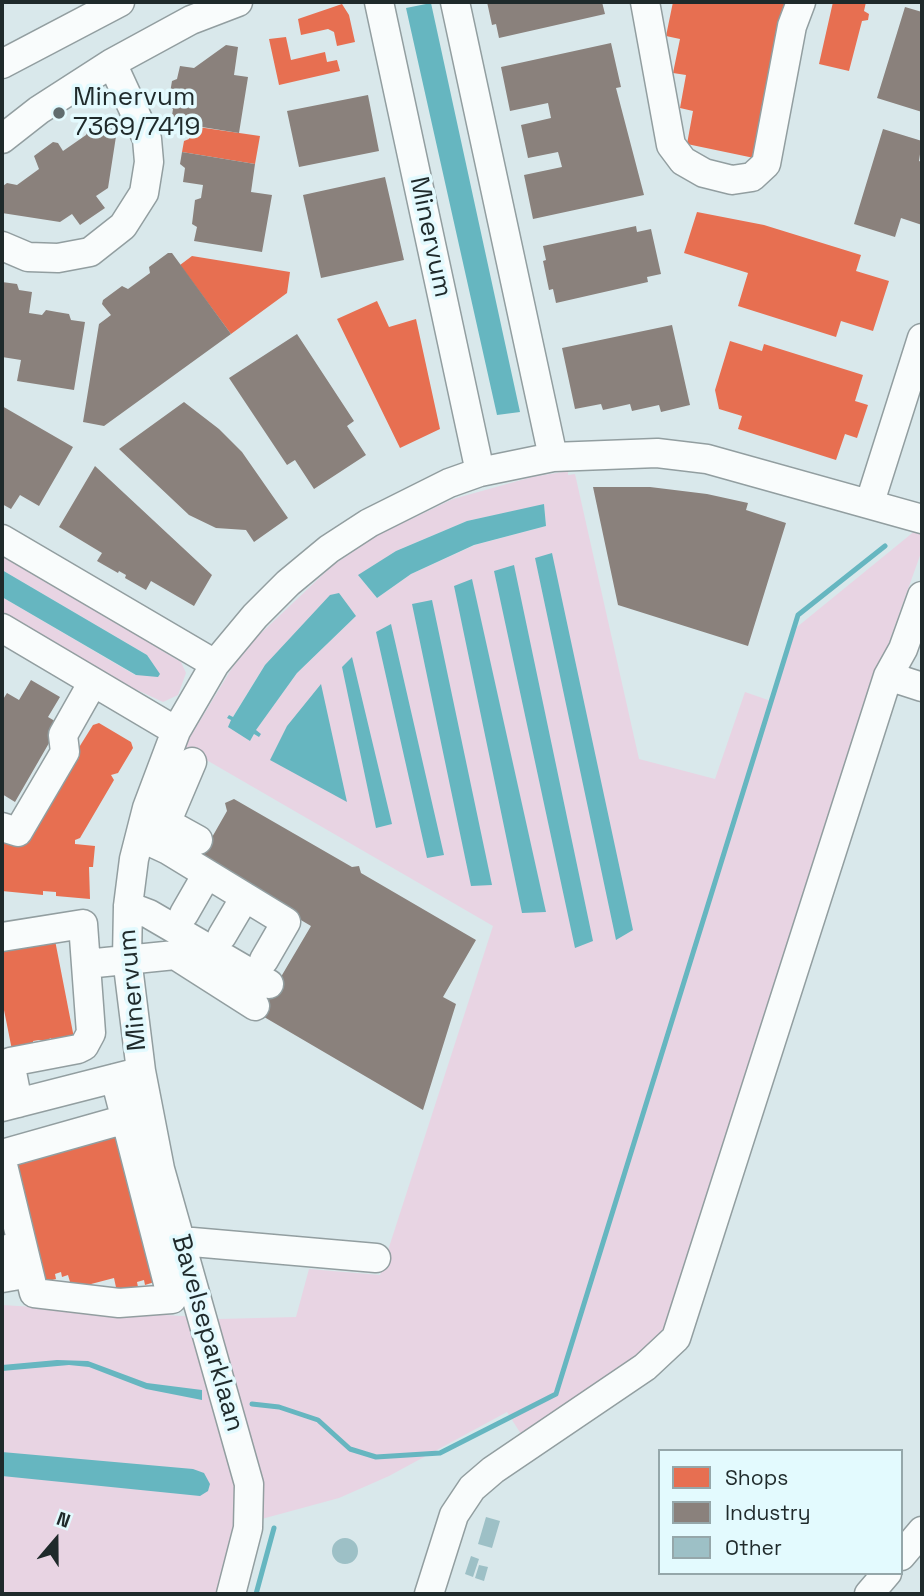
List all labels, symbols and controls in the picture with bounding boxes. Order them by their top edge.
place label: Minervum 7369/7419 [73,82,200,144]
marker: Minervum 7369/7419 [51,105,67,121]
street label: Minervum [402,174,458,300]
street label: Minervum [112,928,154,1052]
street label: Bavelseparklaan [164,1231,250,1435]
legend [658,1449,903,1575]
text: Shops [725,1464,788,1491]
text: Industry [725,1499,811,1526]
north arrow [21,1505,91,1575]
text: N [53,1506,74,1534]
text: Other [725,1534,782,1561]

